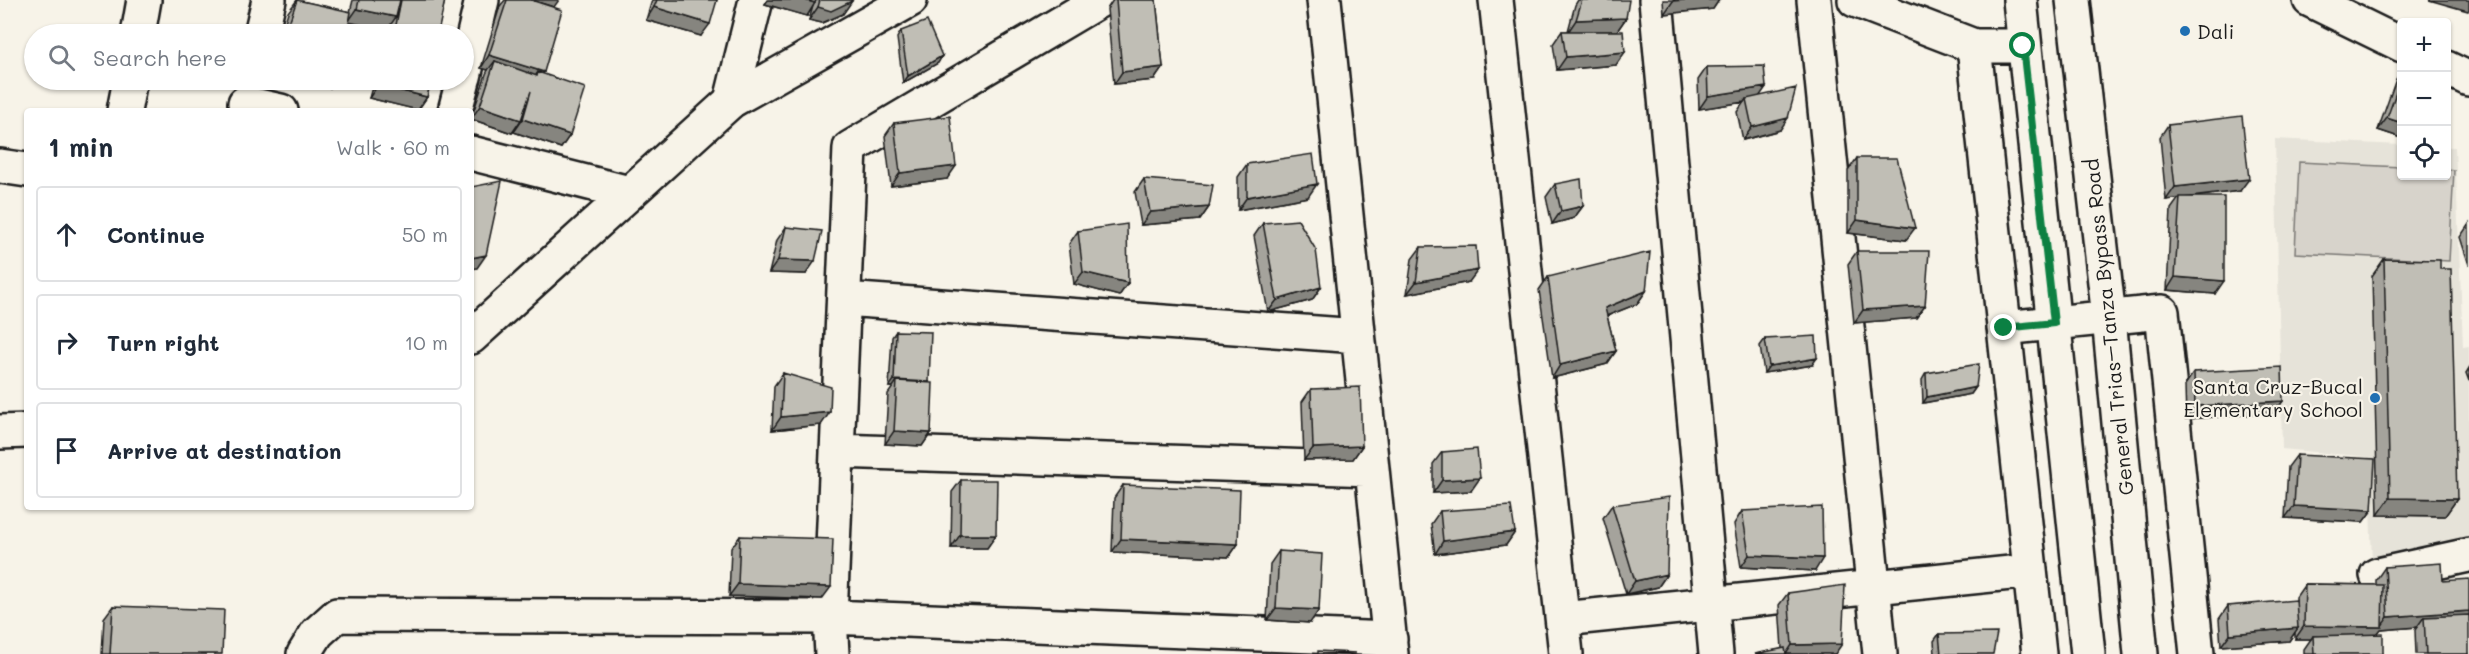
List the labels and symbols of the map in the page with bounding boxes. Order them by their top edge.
place label: Dali [2197,18,2234,44]
marker: Dali [2178,24,2192,38]
route start [2009,32,2035,58]
street label: General Trias–Tanza Bypass Road [2077,157,2139,497]
route end [1990,314,2016,340]
place label: Santa Cruz-Bucal Elementary School [2184,373,2363,422]
marker: Santa Cruz-Bucal Elementary School [2368,391,2382,405]

